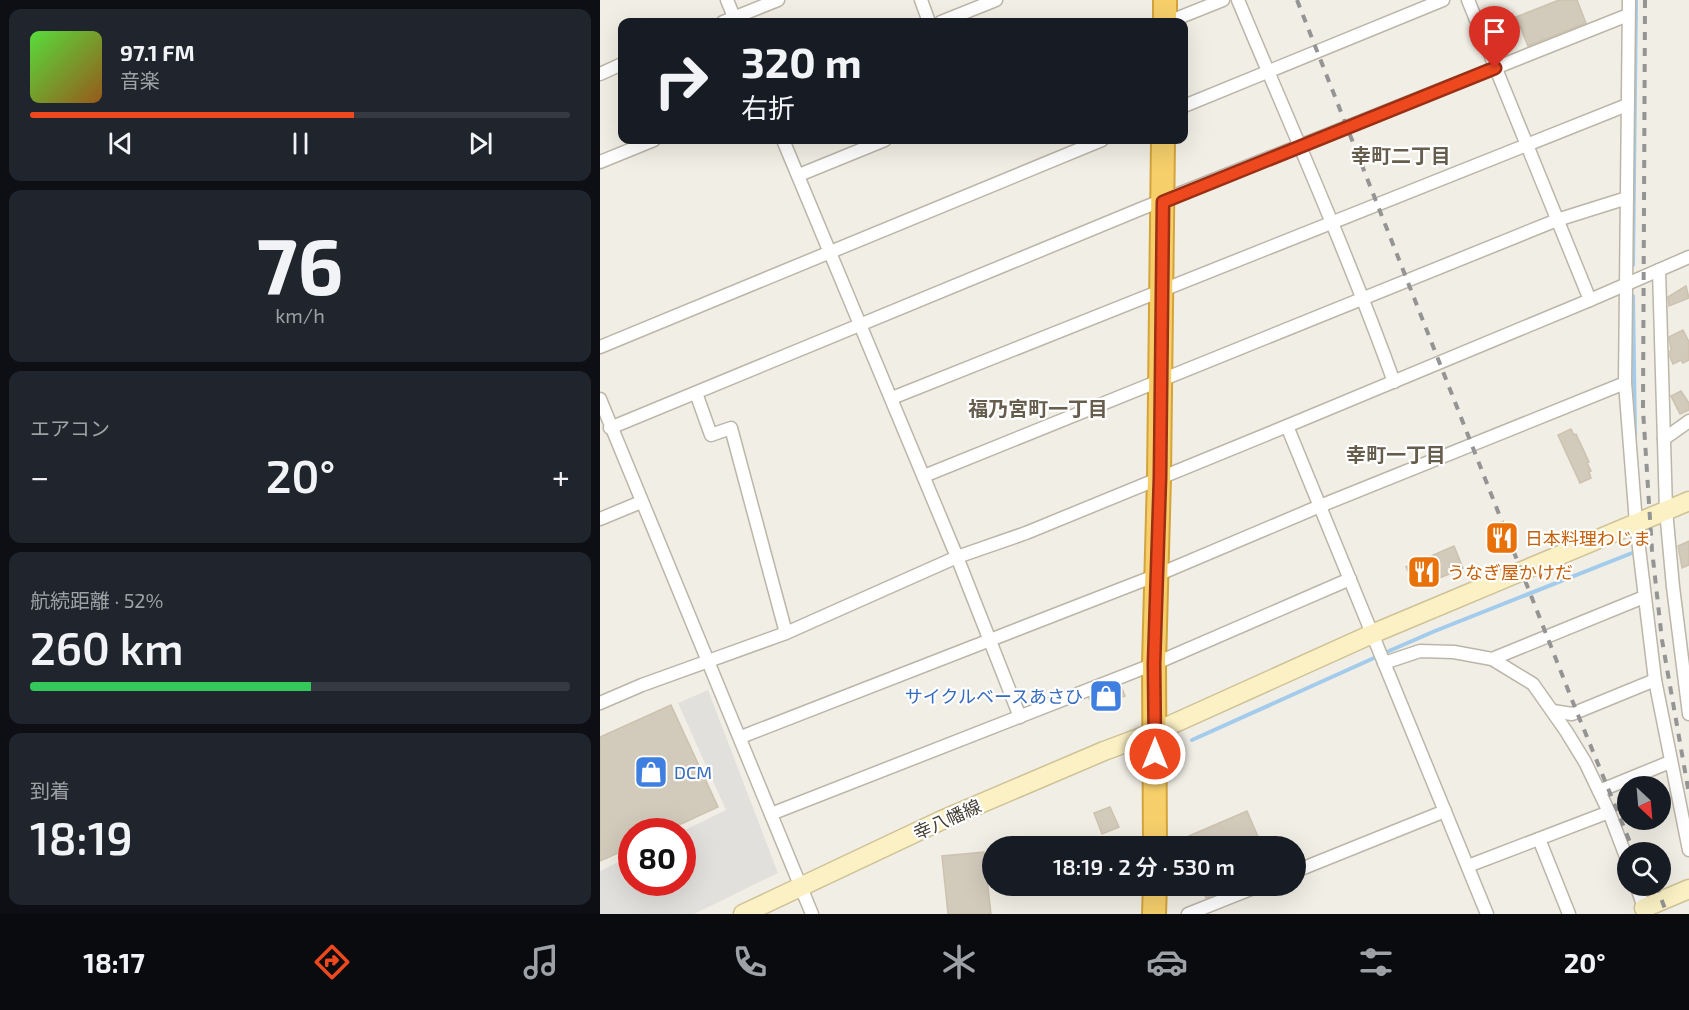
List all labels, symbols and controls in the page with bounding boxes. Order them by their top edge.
pin [1469,6,1520,68]
icon: arrive [1478,15,1511,48]
text: 320 m [741,36,862,86]
text: 97.1 FM [120,39,195,65]
icon: right [642,42,720,120]
text: 音楽 [120,68,160,92]
text: 右折 [741,91,795,123]
icon: previous [104,127,137,160]
icon: pause [284,127,317,160]
icon: next [464,127,497,160]
district label: 幸町二丁目 [1351,143,1451,167]
text: 76 [256,217,344,311]
text: km/h [275,303,325,327]
district label: 福乃宮町一丁目 [968,396,1108,420]
text: エアコン [30,416,110,440]
district label: 幸町一丁目 [1346,442,1446,466]
text: 20° [266,448,335,502]
text: − [30,456,49,496]
text: + [552,456,570,496]
restaurant icon: 日本料理わじま [1484,520,1520,556]
place label: 日本料理わじま [1525,527,1651,549]
restaurant icon: うなぎ屋かけだ [1406,554,1442,590]
place label: うなぎ屋かけだ [1447,561,1573,583]
text: 航続距離 · 52% [30,588,163,612]
text: 260 km [30,620,183,674]
shop icon: サイクルベースあさひ [1088,678,1124,714]
place label: サイクルベースあさひ [905,685,1083,707]
position arrow [1123,722,1187,786]
shop icon: DCM [633,754,669,790]
place label: DCM [674,761,712,783]
north arrow [1617,776,1671,830]
map controls [1617,776,1671,896]
text: 到着 [30,778,70,802]
street label: 幸八幡線 [910,794,984,844]
text: 18:19 [30,810,133,864]
speed limit sign: 80 [618,818,696,896]
button: search [1617,842,1671,896]
text: 18:19 · 2 分 · 530 m [1053,853,1235,879]
icon: directions [311,941,353,983]
icon: music [520,941,562,983]
icon: phone [729,941,771,983]
icon: climate [938,941,980,983]
icon: car [1146,941,1188,983]
icon: filters [1355,941,1397,983]
text: 18:17 [83,946,145,978]
text: 20° [1564,946,1606,978]

